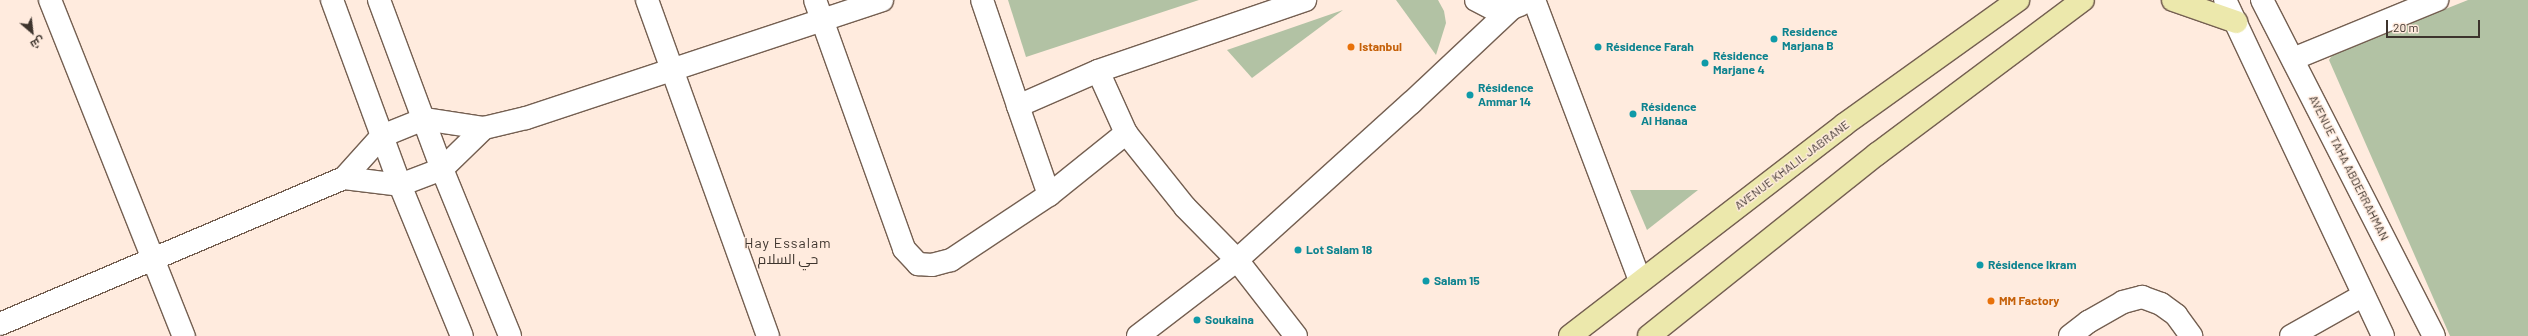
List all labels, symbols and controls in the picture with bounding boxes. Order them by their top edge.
north arrow [12,12,52,52]
scale bar [2388,12,2482,38]
text: 20 m [2393,20,2419,34]
place label: Residence Marjana B [1782,25,1838,53]
text: ش [29,34,47,52]
marker: Residence Marjana B [1769,34,1779,44]
place label: Istanbul [1359,40,1402,54]
place label: Résidence Farah [1606,40,1694,54]
marker: Istanbul [1346,42,1356,52]
marker: Résidence Farah [1593,42,1603,52]
place label: Résidence Marjane 4 [1713,49,1769,77]
marker: Résidence Marjane 4 [1700,58,1710,68]
place label: Résidence Ammar 14 [1478,81,1534,109]
marker: Résidence Ammar 14 [1465,90,1475,100]
street label: AVENUE TAHA ABDERRAHMAN [2306,93,2392,243]
place label: Résidence Al Hanaa [1641,100,1697,128]
marker: Résidence Al Hanaa [1628,109,1638,119]
street label: AVENUE KHALIL JABRANE [1732,117,1852,213]
district label: Hay Essalam حي السلام [744,235,832,268]
place label: Lot Salam 18 [1306,243,1372,257]
marker: Lot Salam 18 [1293,245,1303,255]
place label: Résidence Ikram [1988,258,2076,272]
marker: Résidence Ikram [1975,260,1985,270]
place label: Salam 15 [1434,274,1480,288]
marker: Salam 15 [1421,276,1431,286]
place label: MM Factory [1999,294,2059,308]
marker: MM Factory [1986,296,1996,306]
place label: Soukaina [1205,313,1254,327]
marker: Soukaina [1192,315,1202,325]

